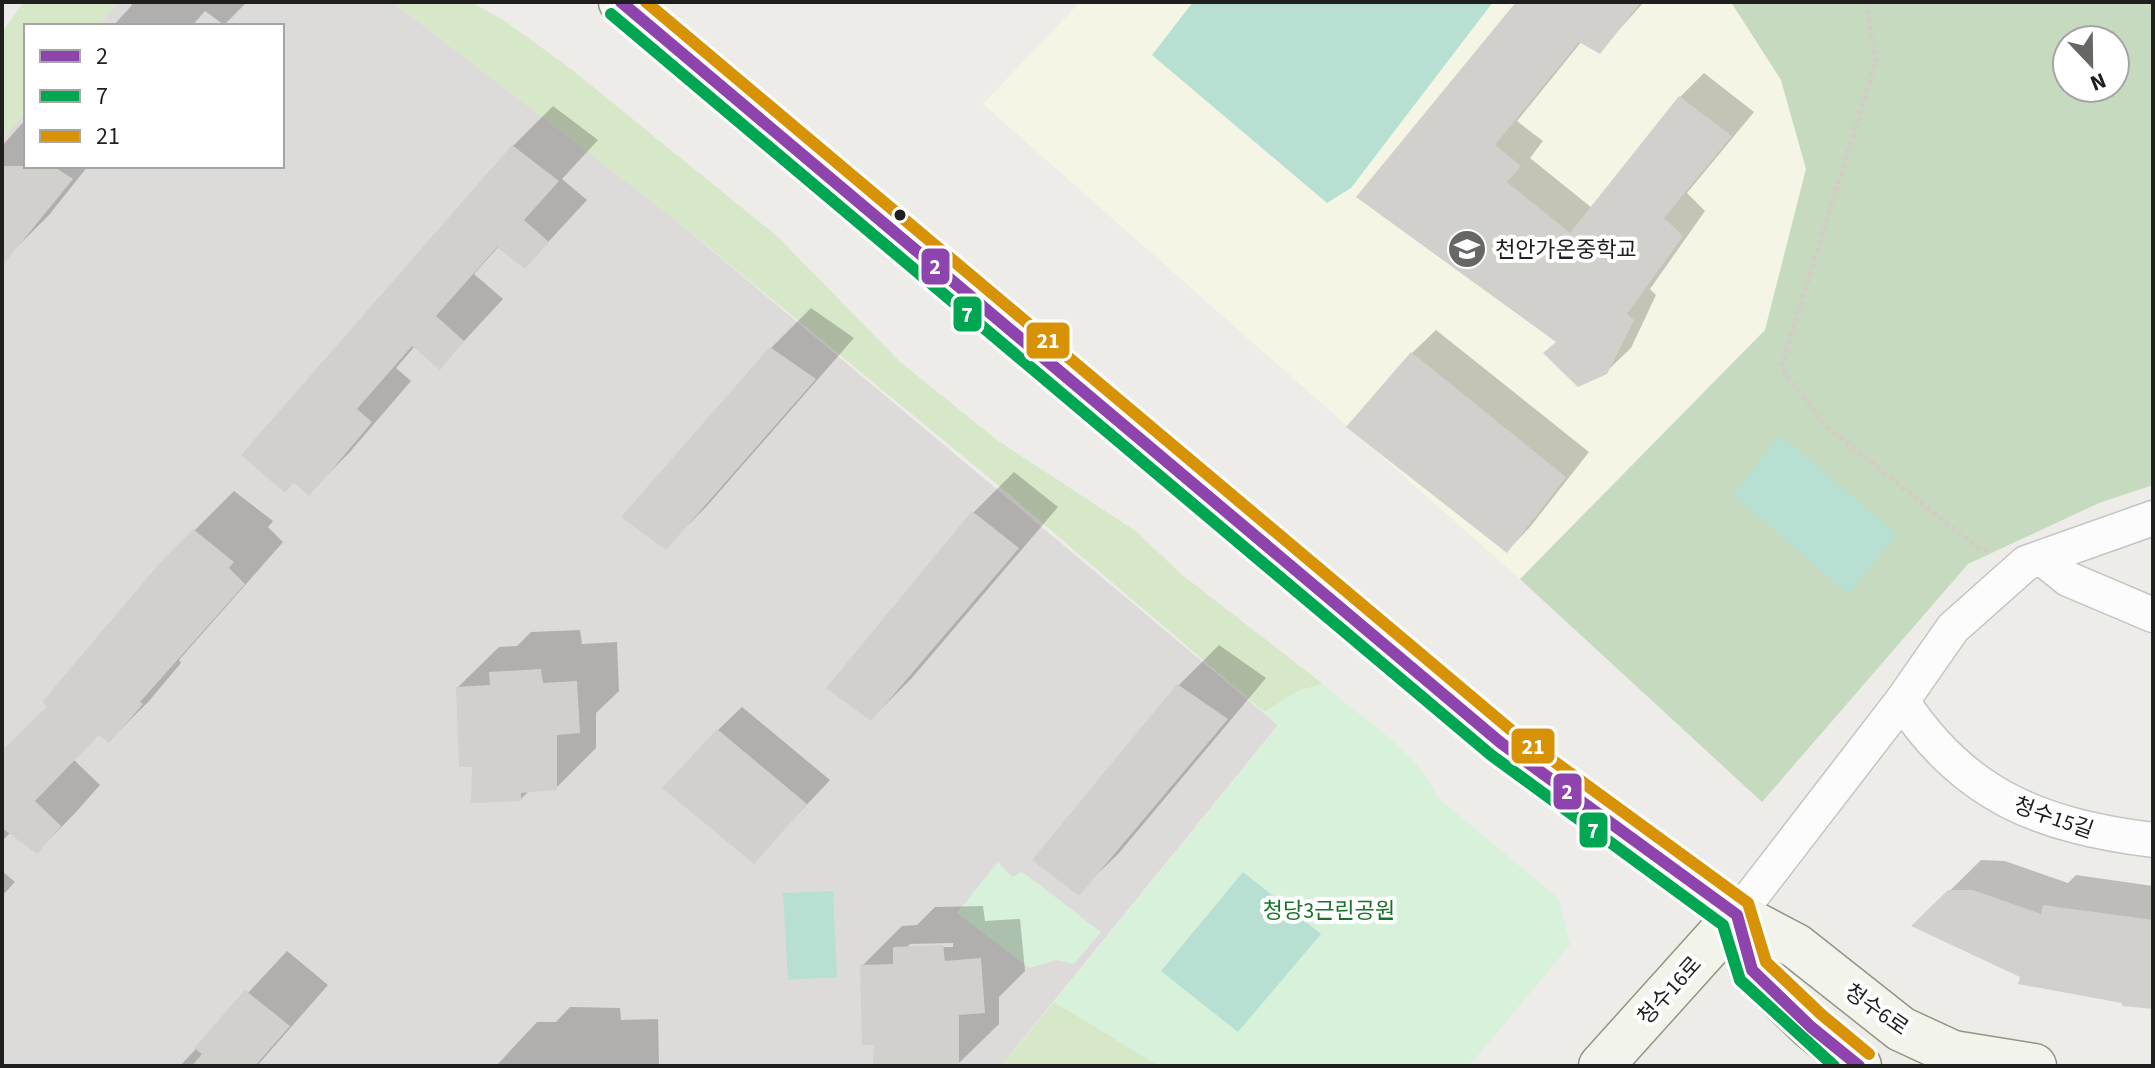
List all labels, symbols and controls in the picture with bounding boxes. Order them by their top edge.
legend [24,24,284,168]
north arrow [2051,24,2131,104]
text: 2 [96,39,108,74]
text: N [2085,64,2111,99]
text: 7 [96,79,108,114]
text: 21 [96,119,120,154]
unlabelled marker [892,207,908,223]
school or university icon: 천안가온중학교 [1446,228,1488,270]
place label: 천안가온중학교 [1495,234,1637,266]
line badge: 2 [920,247,951,286]
text: 2 [929,251,941,283]
line badge: 7 [952,295,983,333]
text: 7 [961,299,973,331]
line badge: 21 [1025,321,1071,360]
text: 21 [1036,325,1060,357]
line badge: 21 [1510,727,1556,765]
text: 21 [1521,731,1545,763]
line badge: 2 [1552,772,1583,811]
text: 2 [1561,776,1573,808]
street label: 청수15길 [2009,789,2098,847]
line badge: 7 [1578,811,1609,849]
text: 7 [1587,815,1599,847]
park label: 청당3근린공원 [1263,895,1395,927]
street label: 청수16로 [1630,949,1709,1032]
street label: 청수6로 [1838,976,1915,1043]

